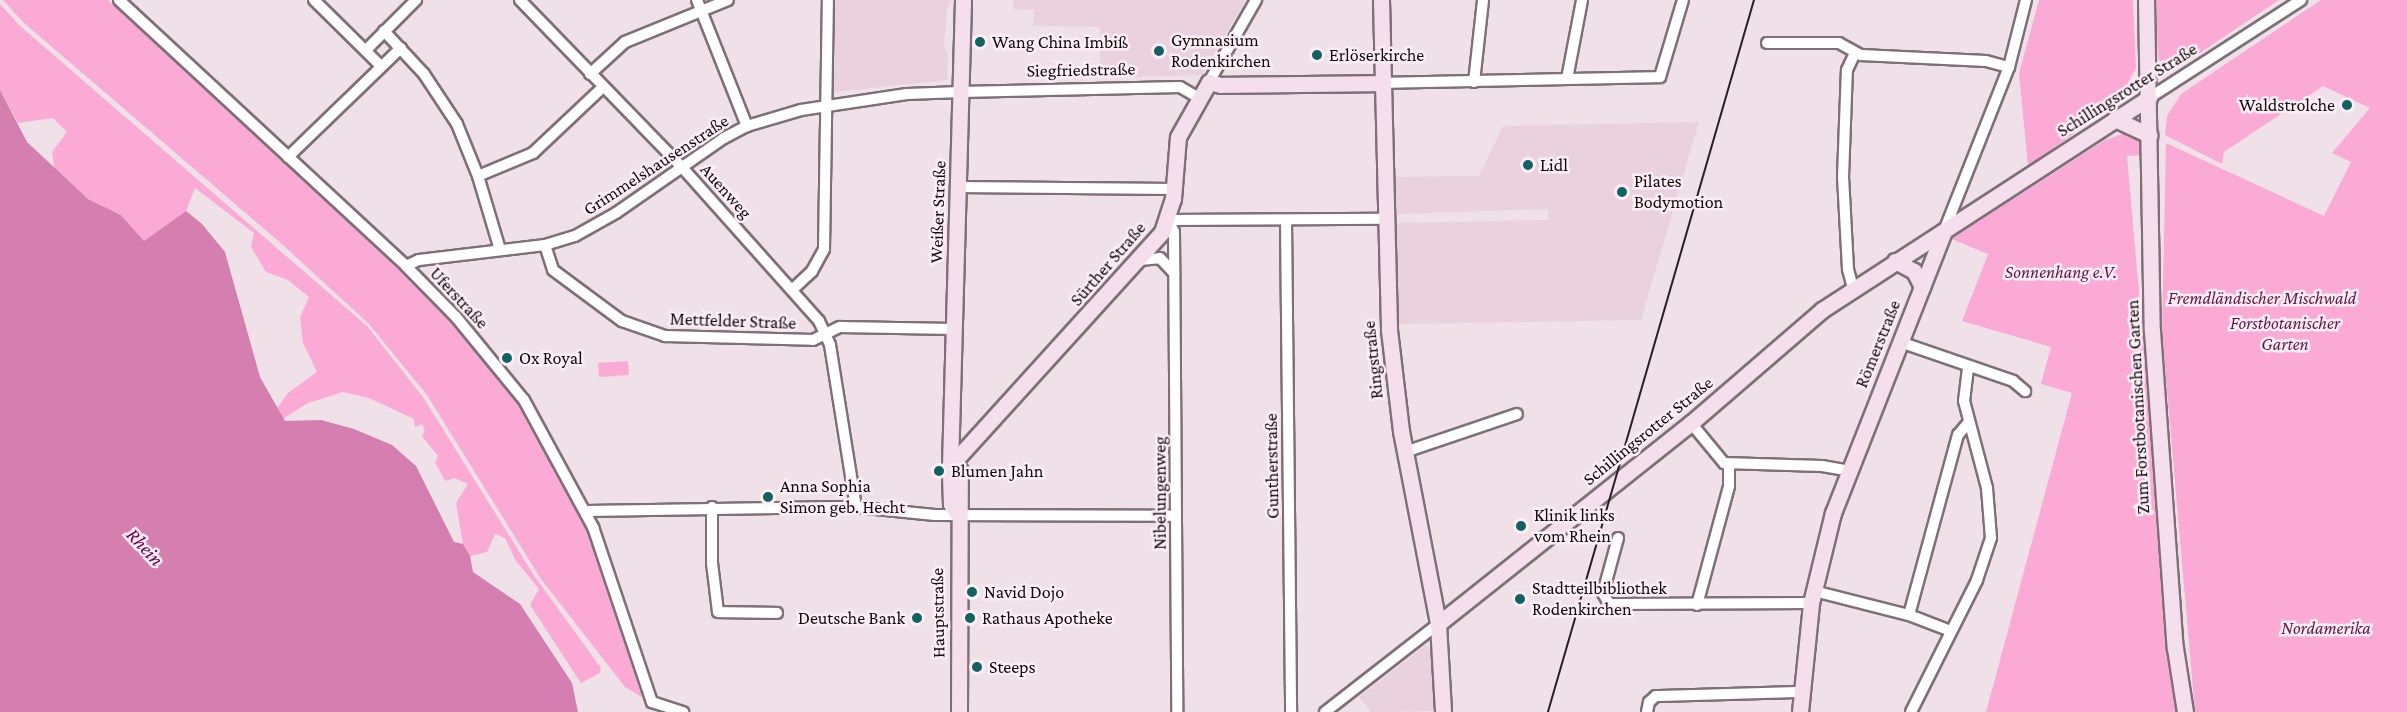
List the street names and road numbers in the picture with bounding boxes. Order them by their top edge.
street label: Schillingsrotter Straße [2053,38,2201,142]
street label: Siegfriedstraße [1026,58,1136,82]
street label: Grimmelshausenstraße [579,110,733,220]
street label: Auenweg [696,159,756,223]
street label: Weißer Straße [925,160,951,264]
street label: Sürther Straße [1066,218,1150,310]
street label: Uferstraße [425,263,493,333]
street label: Römerstraße [1851,297,1905,391]
street label: Zum Forstbotanischen Garten [2122,299,2154,515]
street label: Mettfelder Straße [669,308,797,334]
street label: Ringstraße [1358,320,1388,400]
street label: Schillingsrotter Straße [1579,372,1717,490]
street label: Guntherstraße [1260,413,1284,519]
street label: Nibelungenweg [1149,436,1171,550]
street label: Hauptstraße [926,568,950,658]

